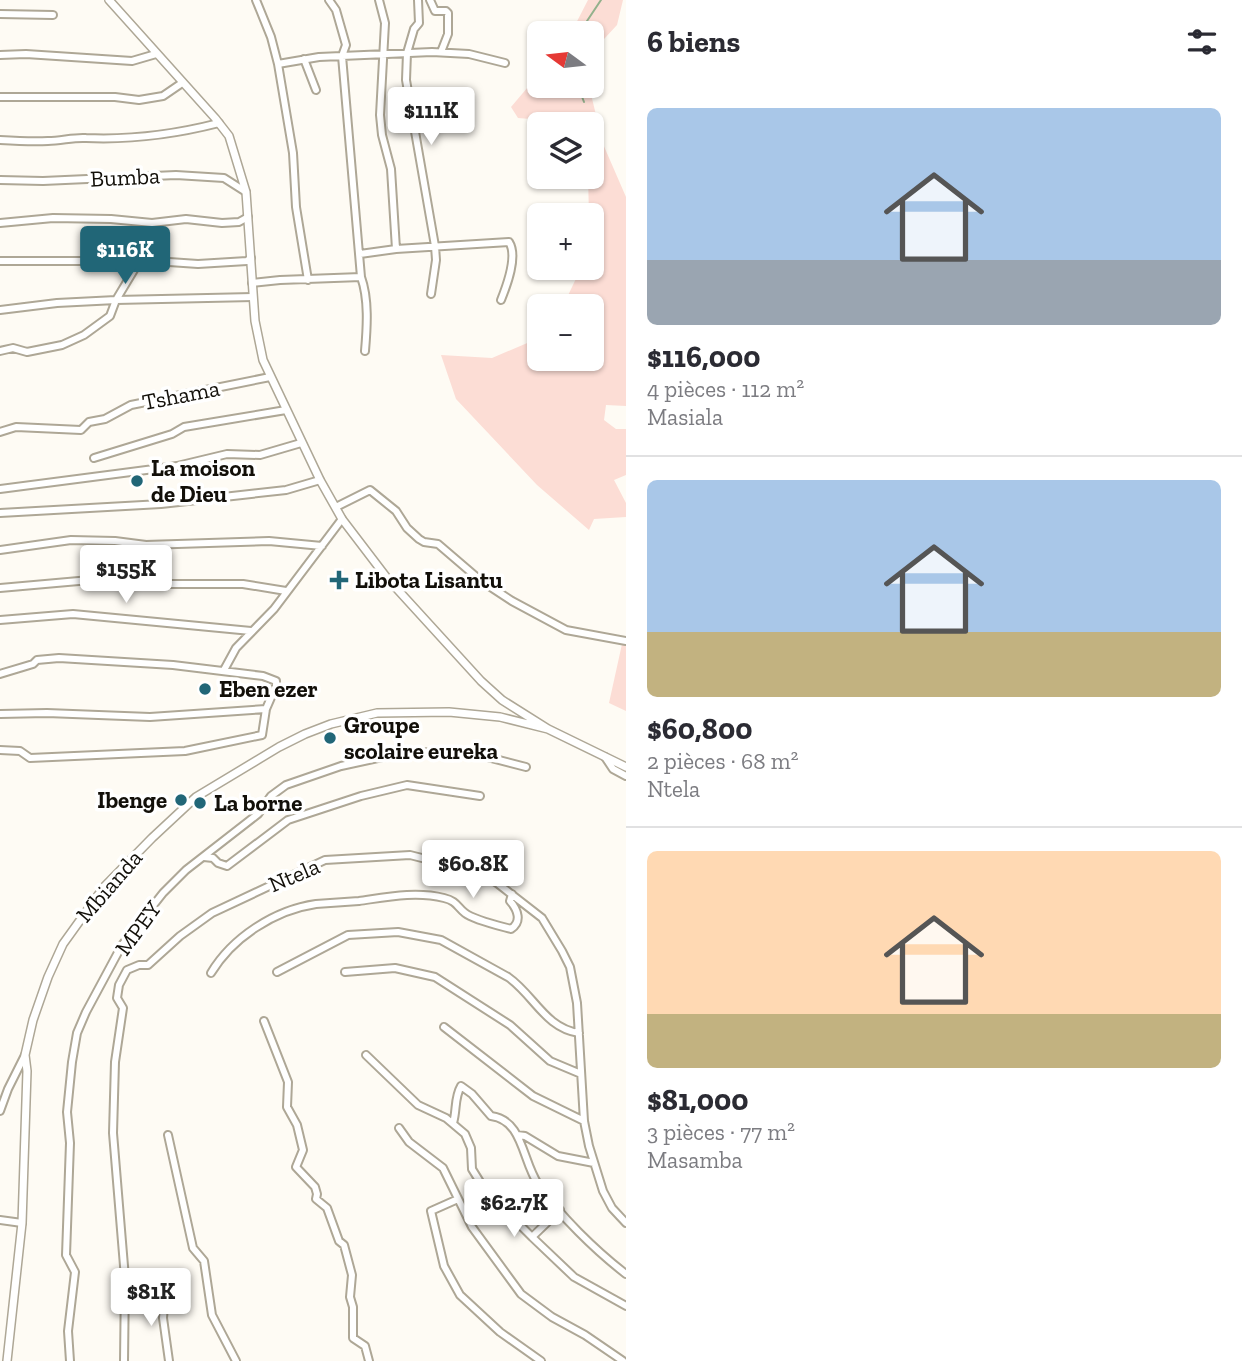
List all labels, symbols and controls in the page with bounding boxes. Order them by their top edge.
north arrow [527,21,604,98]
map controls [527,21,604,371]
icon: filters [1183,23,1221,61]
text: 6 biens [647,24,740,60]
pin: $111K [382,88,480,147]
text: $111K [404,96,458,124]
button: layers [527,112,604,189]
icon: home [871,154,997,280]
street label: Bumba [89,161,161,193]
button: + [527,203,604,280]
pin: $116K [76,226,174,286]
text: $116K [96,235,154,263]
button: − [527,294,604,371]
text: $116,000 [647,339,761,375]
street label: Tshama [140,374,222,416]
text: 4 pièces · 112 m² [647,375,804,403]
text: Masiala [647,403,723,431]
place label: La moison de Dieu [151,454,255,508]
marker: La moison de Dieu [129,473,145,489]
icon: home [871,526,997,652]
pin: $155K [77,546,175,605]
text: $155K [96,554,156,582]
place label: Libota Lisantu [355,566,503,594]
marker: Libota Lisantu [329,570,349,590]
place label: Eben ezer [219,675,318,703]
marker: Eben ezer [197,681,213,697]
place label: Groupe scolaire eureka [344,711,499,765]
text: $60,800 [647,711,752,747]
marker: Groupe scolaire eureka [322,730,338,746]
text: 2 pièces · 68 m² [647,747,799,775]
text: Ntela [647,775,700,803]
place label: Ibenge [97,786,167,814]
place label: La borne [214,789,302,817]
marker: Ibenge [173,792,189,808]
marker: La borne [192,795,208,811]
pin: $60.8K [416,841,530,900]
street label: Mbianda [70,844,148,928]
text: $60.8K [438,849,508,877]
street label: Ntela [264,852,324,898]
street label: MPEY [109,894,168,961]
icon: home [871,897,997,1023]
text: $81,000 [647,1082,749,1118]
text: 3 pièces · 77 m² [647,1118,795,1146]
text: Masamba [647,1146,743,1174]
pin: $62.7K [457,1180,571,1239]
text: $62.7K [480,1188,548,1216]
pin: $81K [110,1268,192,1328]
text: $81K [127,1277,175,1305]

